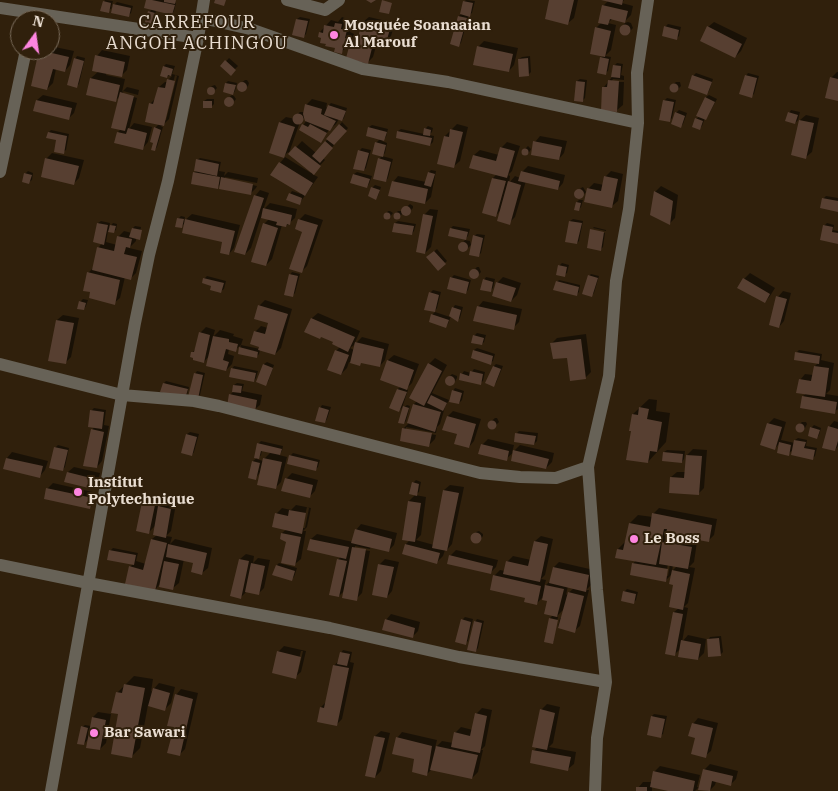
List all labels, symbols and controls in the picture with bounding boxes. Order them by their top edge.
north arrow [10,10,60,60]
text: N [31,11,46,31]
district label: CARREFOUR ANGOH ACHINGOU [104,12,290,54]
place label: Mosquée Soanaaian Al Marouf [344,17,491,52]
marker: Mosquée Soanaaian Al Marouf [328,29,340,41]
place label: Institut Polytechnique [88,474,194,509]
marker: Institut Polytechnique [72,486,84,498]
place label: Le Boss [644,530,700,548]
marker: Le Boss [628,533,640,545]
place label: Bar Sawari [104,724,186,742]
marker: Bar Sawari [88,727,100,739]

